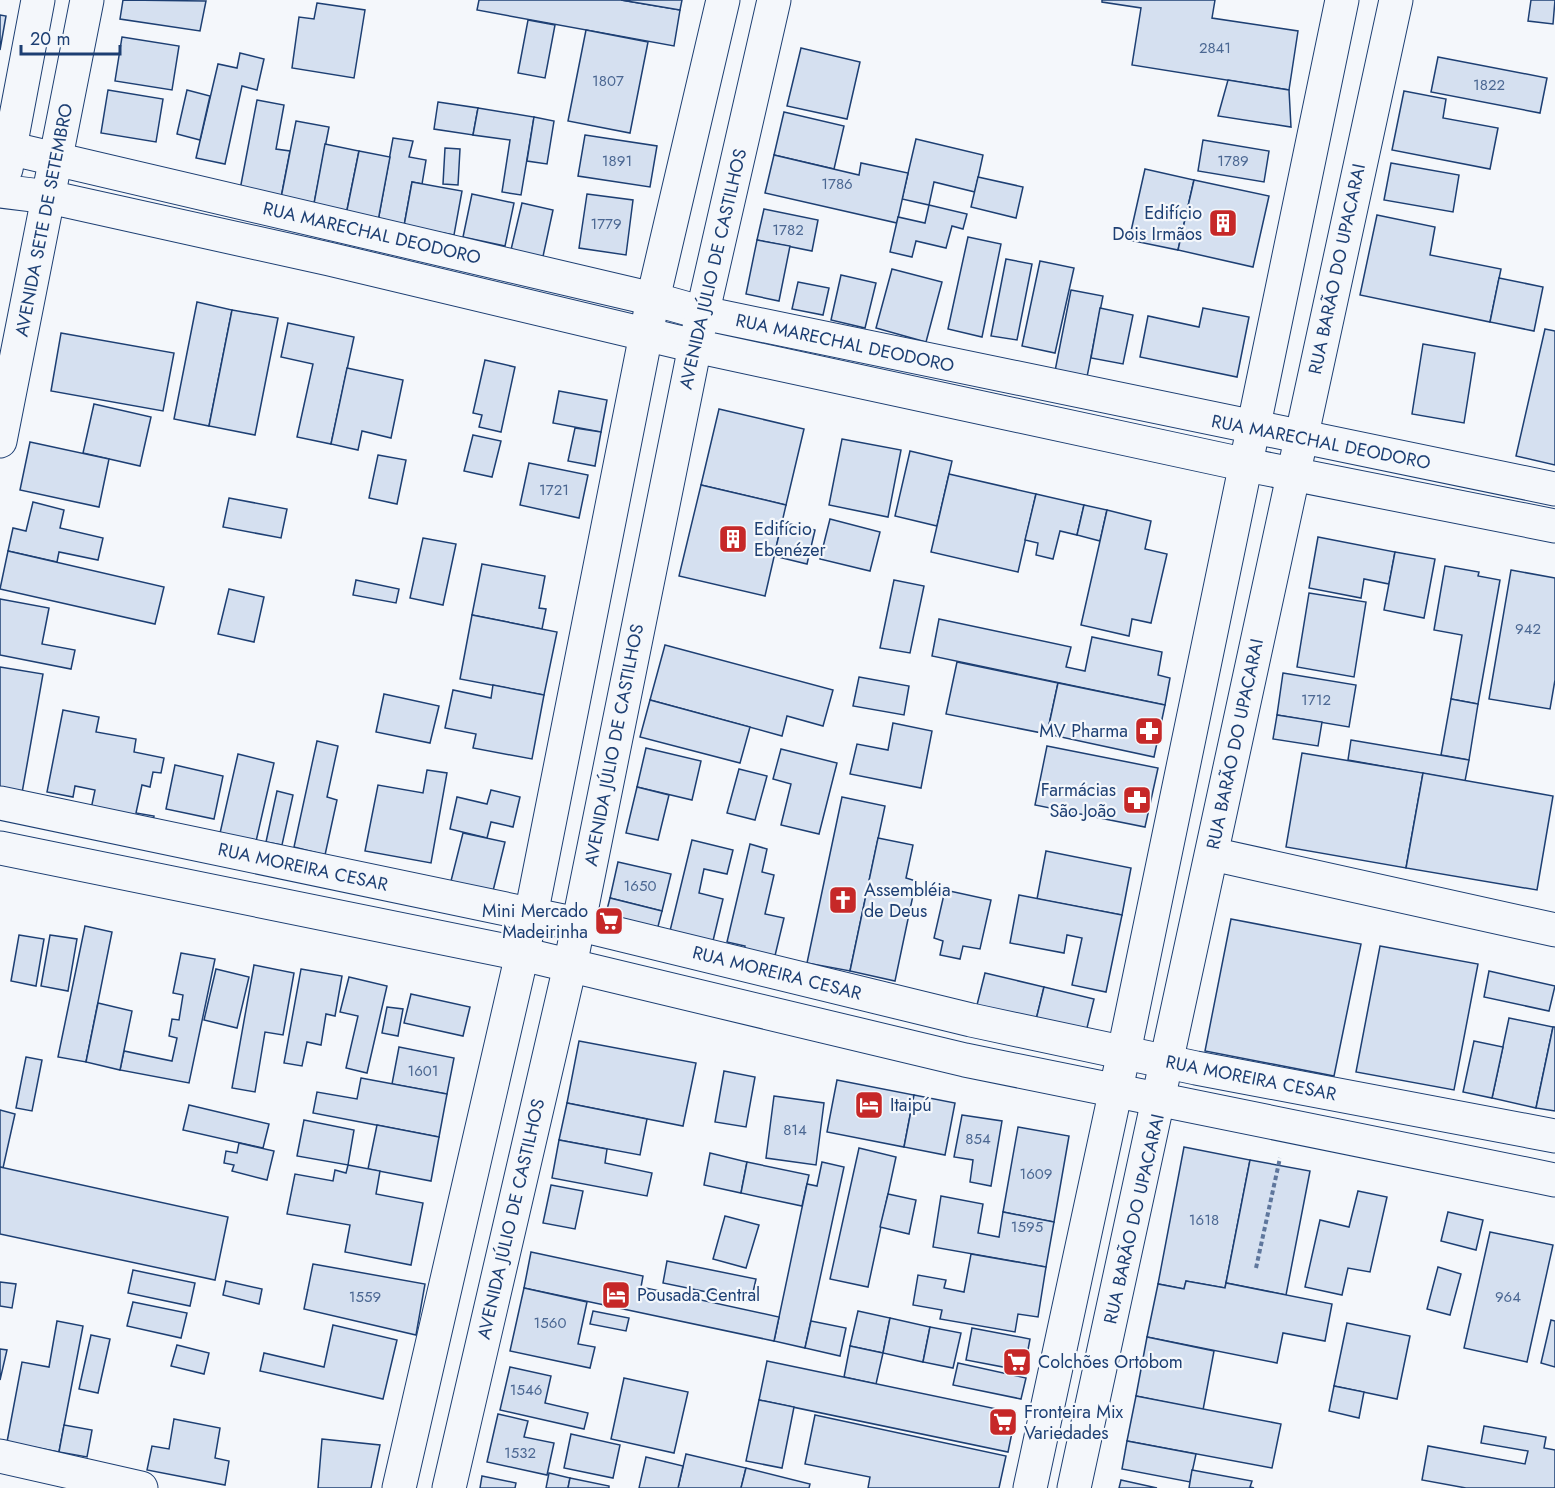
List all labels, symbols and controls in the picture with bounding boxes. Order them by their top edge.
scale bar [21,18,120,56]
text: 20 m [30,26,70,52]
house number: 2841 [1199,37,1231,59]
house number: 1807 [592,70,624,92]
house number: 1822 [1473,74,1505,96]
street label: AVENIDA SETE DE SETEMBRO [9,101,79,339]
street label: AVENIDA JÚLIO DE CASTILHOS [673,146,753,392]
house number: 1891 [602,150,632,172]
house number: 1789 [1217,150,1249,172]
street label: RUA BARÃO DO UPACARAI [1302,161,1372,377]
house number: 1786 [821,173,853,195]
street label: RUA MARECHAL DEODORO [261,195,483,271]
place label: Edifício Dois Irmãos [1112,200,1202,247]
building icon: Edifício Dois Irmãos [1207,207,1239,239]
house number: 1779 [590,213,622,235]
house number: 1782 [772,219,804,241]
street label: RUA MARECHAL DEODORO [733,307,957,379]
street label: RUA MARECHAL DEODORO [1209,408,1433,476]
house number: 1721 [539,479,569,501]
place label: Edifício Ebenézer [754,516,826,563]
building icon: Edifício Ebenézer [717,523,749,555]
house number: 942 [1515,618,1541,640]
street label: AVENIDA JÚLIO DE CASTILHOS [578,622,650,868]
street label: RUA BARÃO DO UPACARAI [1200,636,1270,852]
house number: 1712 [1301,689,1331,711]
pharmacy icon: MV Pharma [1133,715,1165,747]
place label: MV Pharma [1039,718,1128,744]
place label: Farmácias São João [1041,777,1116,824]
pharmacy icon: Farmácias São João [1121,784,1153,816]
street label: RUA MOREIRA CESAR [216,836,390,898]
house number: 1650 [624,875,656,897]
place label: Assembléia de Deus [864,877,951,924]
church icon: Assembléia de Deus [827,884,859,916]
place label: Mini Mercado Madeirinha [482,898,588,945]
supermarket icon: Mini Mercado Madeirinha [593,905,625,937]
street label: RUA MOREIRA CESAR [690,939,864,1007]
street label: RUA MOREIRA CESAR [1163,1049,1339,1107]
house number: 1601 [407,1060,439,1082]
hotel icon: Itaipú [853,1089,885,1121]
place label: Itaipú [890,1092,932,1118]
street label: AVENIDA JÚLIO DE CASTILHOS [471,1096,551,1342]
street label: RUA BARÃO DO UPACARAI [1097,1111,1171,1327]
house number: 814 [783,1119,807,1141]
house number: 854 [965,1128,991,1150]
house number: 1609 [1019,1163,1053,1185]
house number: 1618 [1189,1209,1219,1231]
house number: 1595 [1011,1216,1043,1238]
hotel icon: Pousada Central [600,1279,632,1311]
place label: Pousada Central [637,1282,760,1308]
house number: 1559 [349,1286,381,1308]
house number: 964 [1495,1286,1521,1308]
house number: 1560 [534,1312,566,1334]
supermarket icon: Colchões Ortobom [1001,1346,1033,1378]
place label: Colchões Ortobom [1038,1349,1183,1375]
house number: 1546 [510,1379,542,1401]
place label: Fronteira Mix Variedades [1024,1399,1124,1446]
supermarket icon: Fronteira Mix Variedades [987,1406,1019,1438]
house number: 1532 [504,1442,536,1464]

